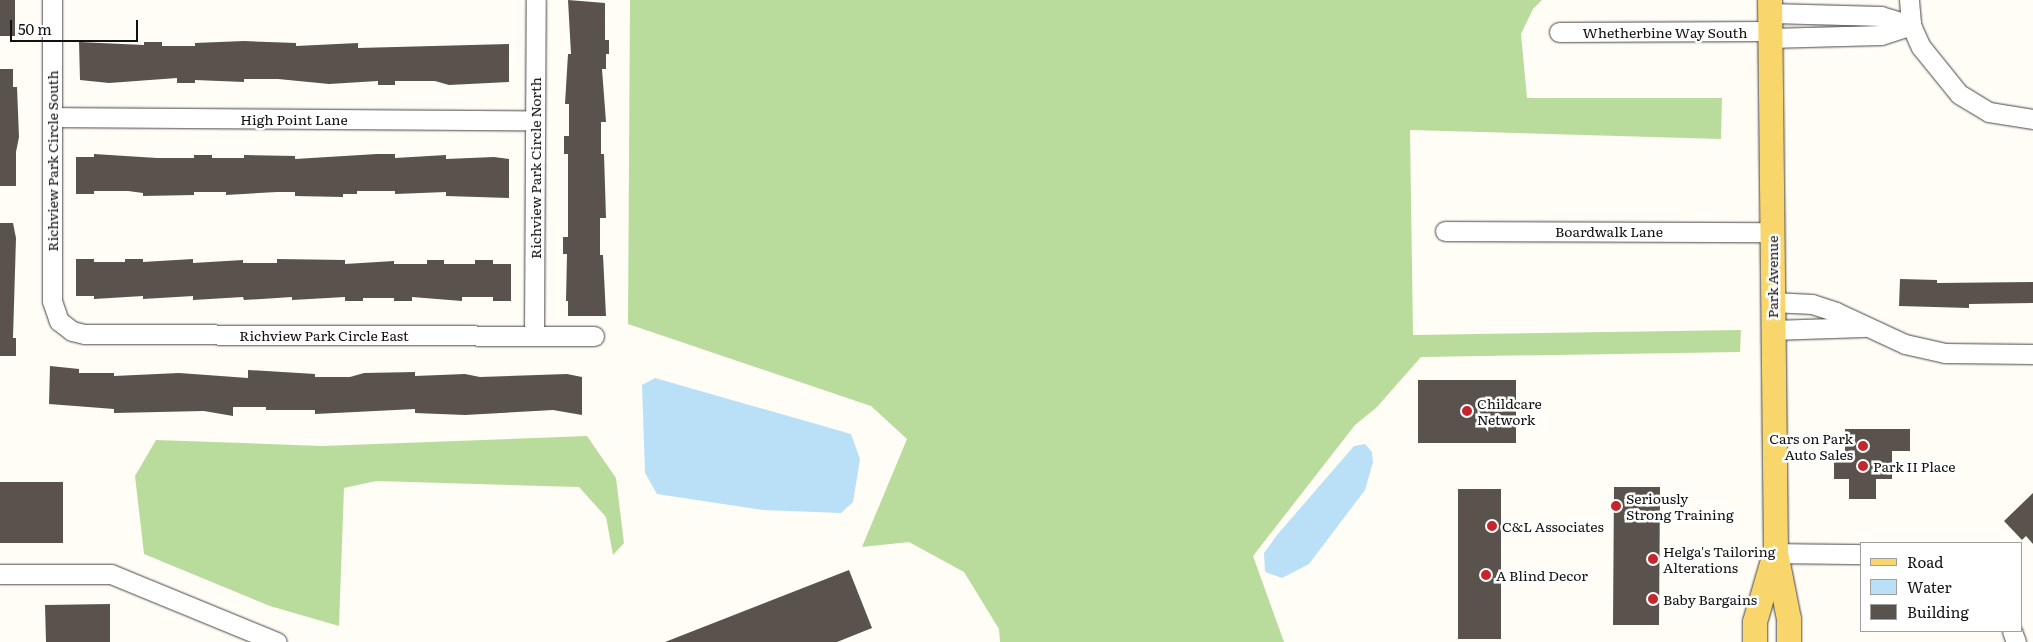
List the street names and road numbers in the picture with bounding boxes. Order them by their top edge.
street label: Whetherbine Way South [1583,24,1747,40]
street label: Richview Park Circle South [44,70,60,252]
street label: Richview Park Circle North [527,77,543,259]
street label: High Point Lane [240,111,348,127]
street label: Boardwalk Lane [1555,223,1663,239]
street label: Park Avenue [1764,236,1780,318]
street label: Richview Park Circle East [239,327,409,343]

